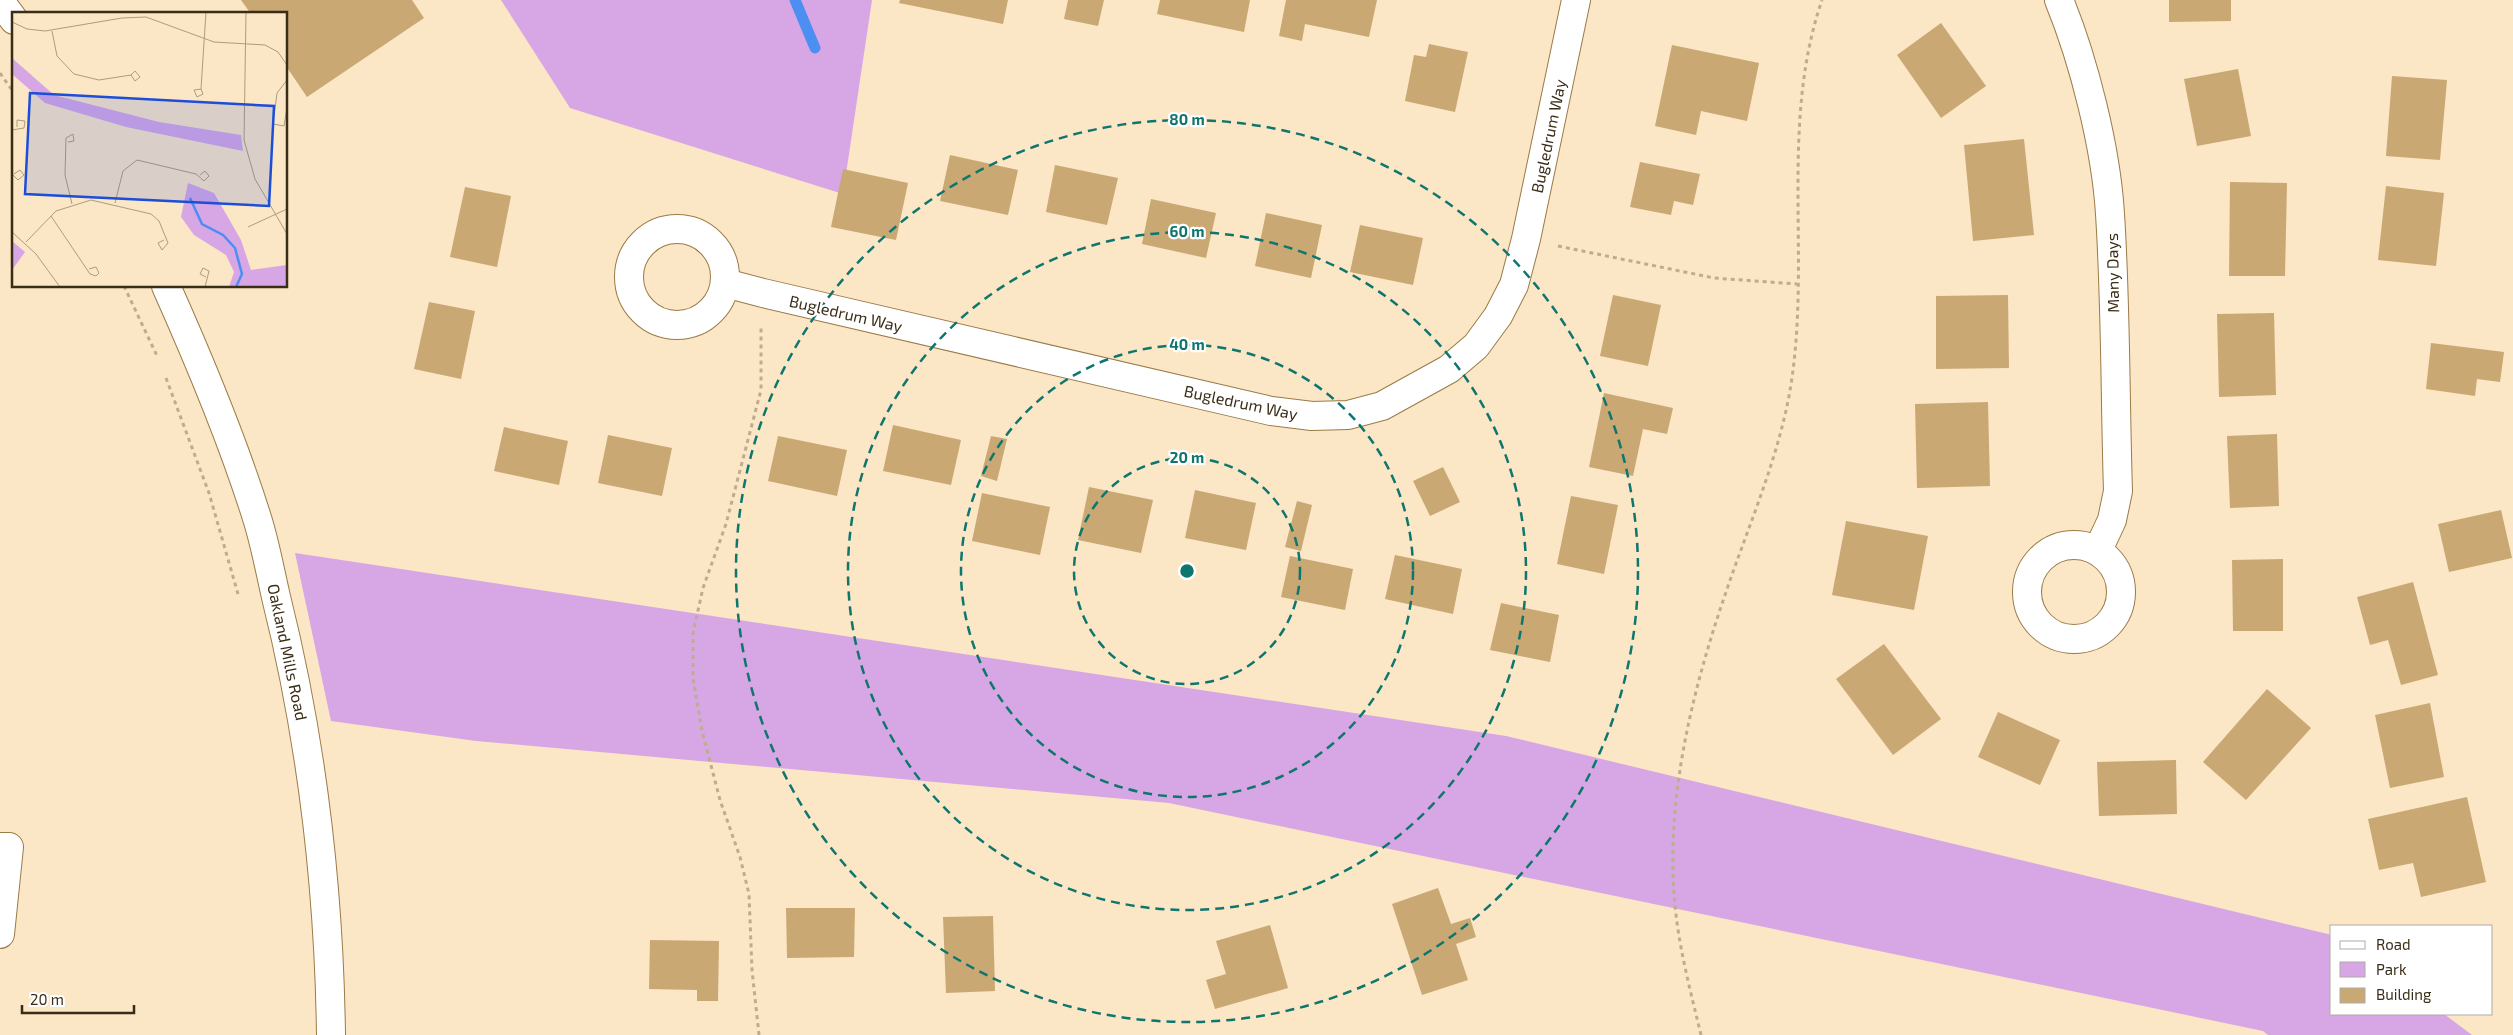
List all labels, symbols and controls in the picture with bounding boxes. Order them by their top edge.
inset map [12,12,288,288]
street label: Bugledrum Way [1527,77,1569,195]
text: 80 m [1169,110,1205,128]
text: 60 m [1170,222,1204,240]
street label: Many Days [2102,233,2122,313]
street label: Bugledrum Way [788,291,905,335]
text: 40 m [1169,335,1205,353]
street label: Bugledrum Way [1182,381,1300,423]
text: 20 m [1170,448,1204,466]
centre of rings [1178,562,1196,580]
street label: Oakland Mills Road [264,582,312,722]
legend [2330,925,2493,1015]
text: Road [2376,935,2411,953]
text: Park [2376,960,2407,978]
scale bar [22,982,135,1014]
text: Building [2376,985,2432,1003]
text: 20 m [30,990,64,1008]

